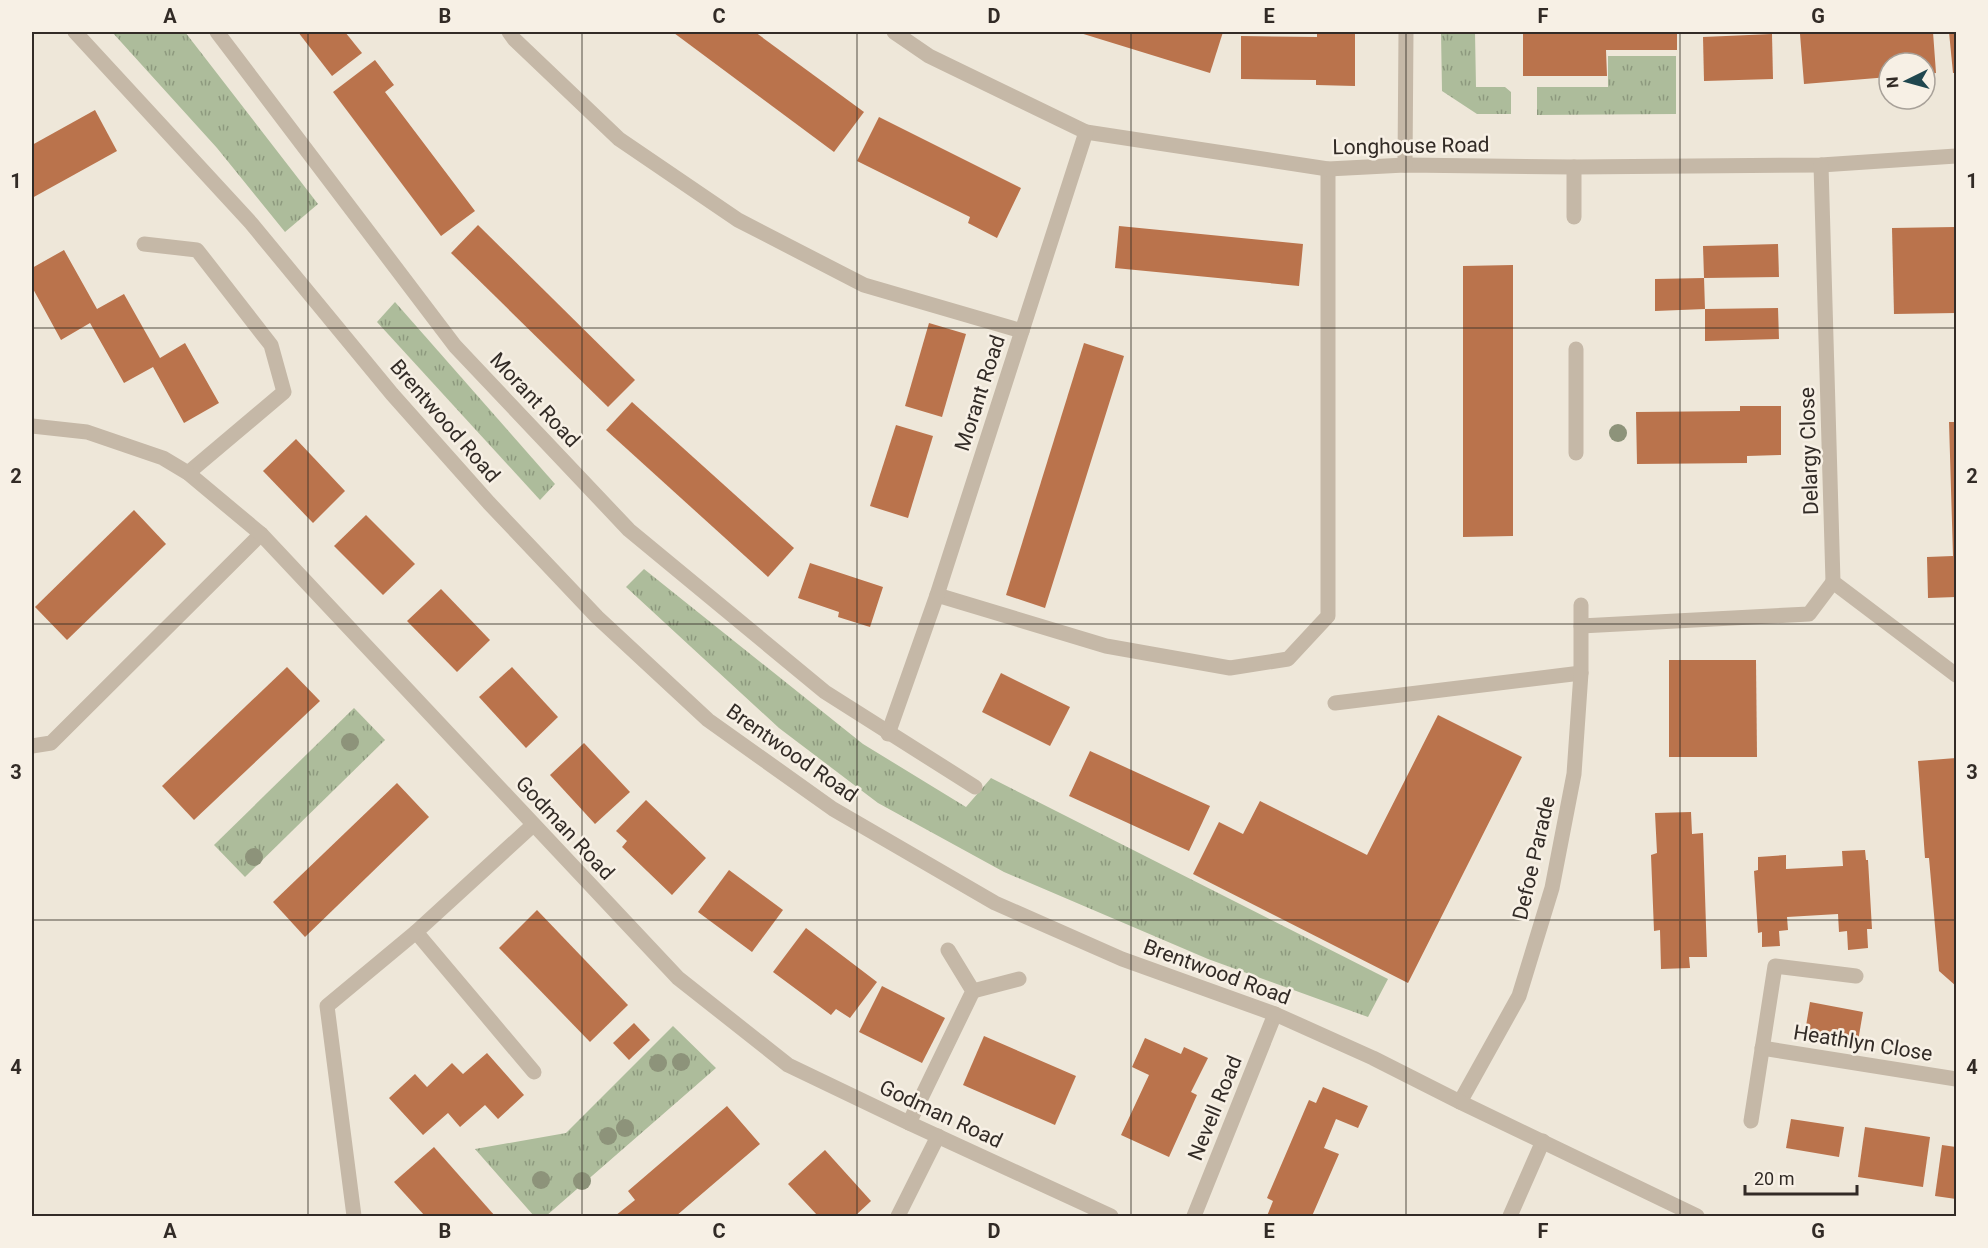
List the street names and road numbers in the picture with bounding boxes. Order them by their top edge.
street label: Longhouse Road [1332,133,1490,159]
street label: Morant Road [950,332,1010,454]
street label: Morant Road [485,348,585,452]
street label: Brentwood Road [385,355,505,487]
street label: Delargy Close [1795,387,1823,515]
street label: Brentwood Road [722,699,862,807]
street label: Godman Road [511,771,619,885]
street label: Defoe Parade [1508,794,1560,922]
street label: Brentwood Road [1140,934,1294,1010]
street label: Heathlyn Close [1792,1020,1934,1066]
street label: Nevell Road [1183,1052,1247,1164]
street label: Godman Road [876,1075,1006,1153]

